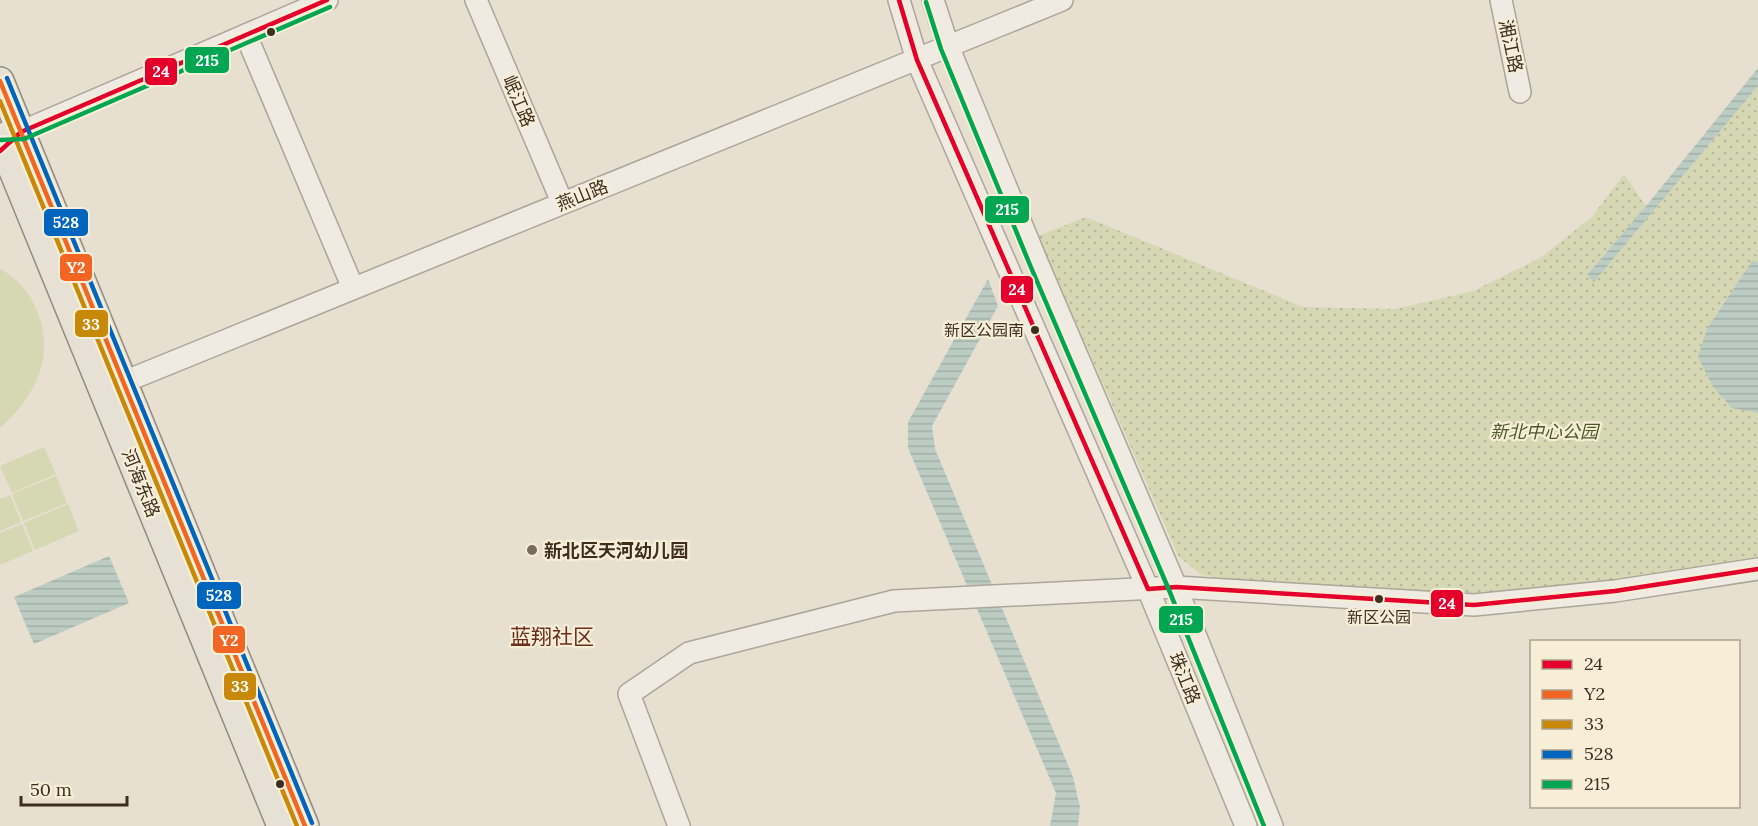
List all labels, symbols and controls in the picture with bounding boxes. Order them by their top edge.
street label: 湘江路 [1494,17,1528,75]
unlabelled marker [265,26,277,38]
line badge: 215 [184,46,230,74]
text: 215 [195,50,219,70]
line badge: 24 [144,57,178,86]
text: 24 [152,61,170,81]
street label: 岷江路 [498,72,540,130]
street label: 燕山路 [553,174,611,216]
line badge: 215 [984,195,1030,224]
text: 215 [995,199,1019,219]
line badge: 528 [43,208,89,237]
text: 528 [53,212,79,232]
line badge: Y2 [59,253,93,282]
text: Y2 [66,257,86,277]
line badge: 24 [1000,275,1034,304]
text: 24 [1008,279,1026,299]
line badge: 33 [74,309,109,338]
text: 33 [82,314,100,334]
place label: 新区公园南 [944,320,1024,340]
marker: 新区公园南 [1029,324,1041,336]
park label: 新北中心公园 [1490,420,1601,443]
street label: 河海东路 [117,445,165,521]
place label: 新北区天河幼儿园 [544,539,688,562]
marker: 新北区天河幼儿园 [525,543,539,557]
line badge: 528 [196,581,242,610]
text: 528 [206,585,232,605]
line badge: 24 [1430,589,1464,618]
marker: 新区公园 [1373,593,1385,605]
text: 24 [1438,593,1456,613]
line badge: 215 [1158,605,1204,634]
place label: 新区公园 [1347,607,1411,627]
text: 215 [1169,609,1193,629]
district label: 蓝翔社区 [510,623,594,650]
line badge: Y2 [212,625,246,654]
text: Y2 [219,630,239,650]
legend [1530,640,1740,808]
street label: 珠江路 [1164,649,1206,707]
text: 24 [1584,652,1603,675]
line badge: 33 [223,672,257,701]
text: 33 [231,676,249,696]
text: Y2 [1583,682,1605,705]
text: 33 [1584,712,1604,735]
text: 528 [1584,742,1614,765]
scale bar [21,769,128,807]
text: 215 [1584,772,1610,795]
text: 50 m [30,778,72,801]
unlabelled marker [274,778,286,790]

